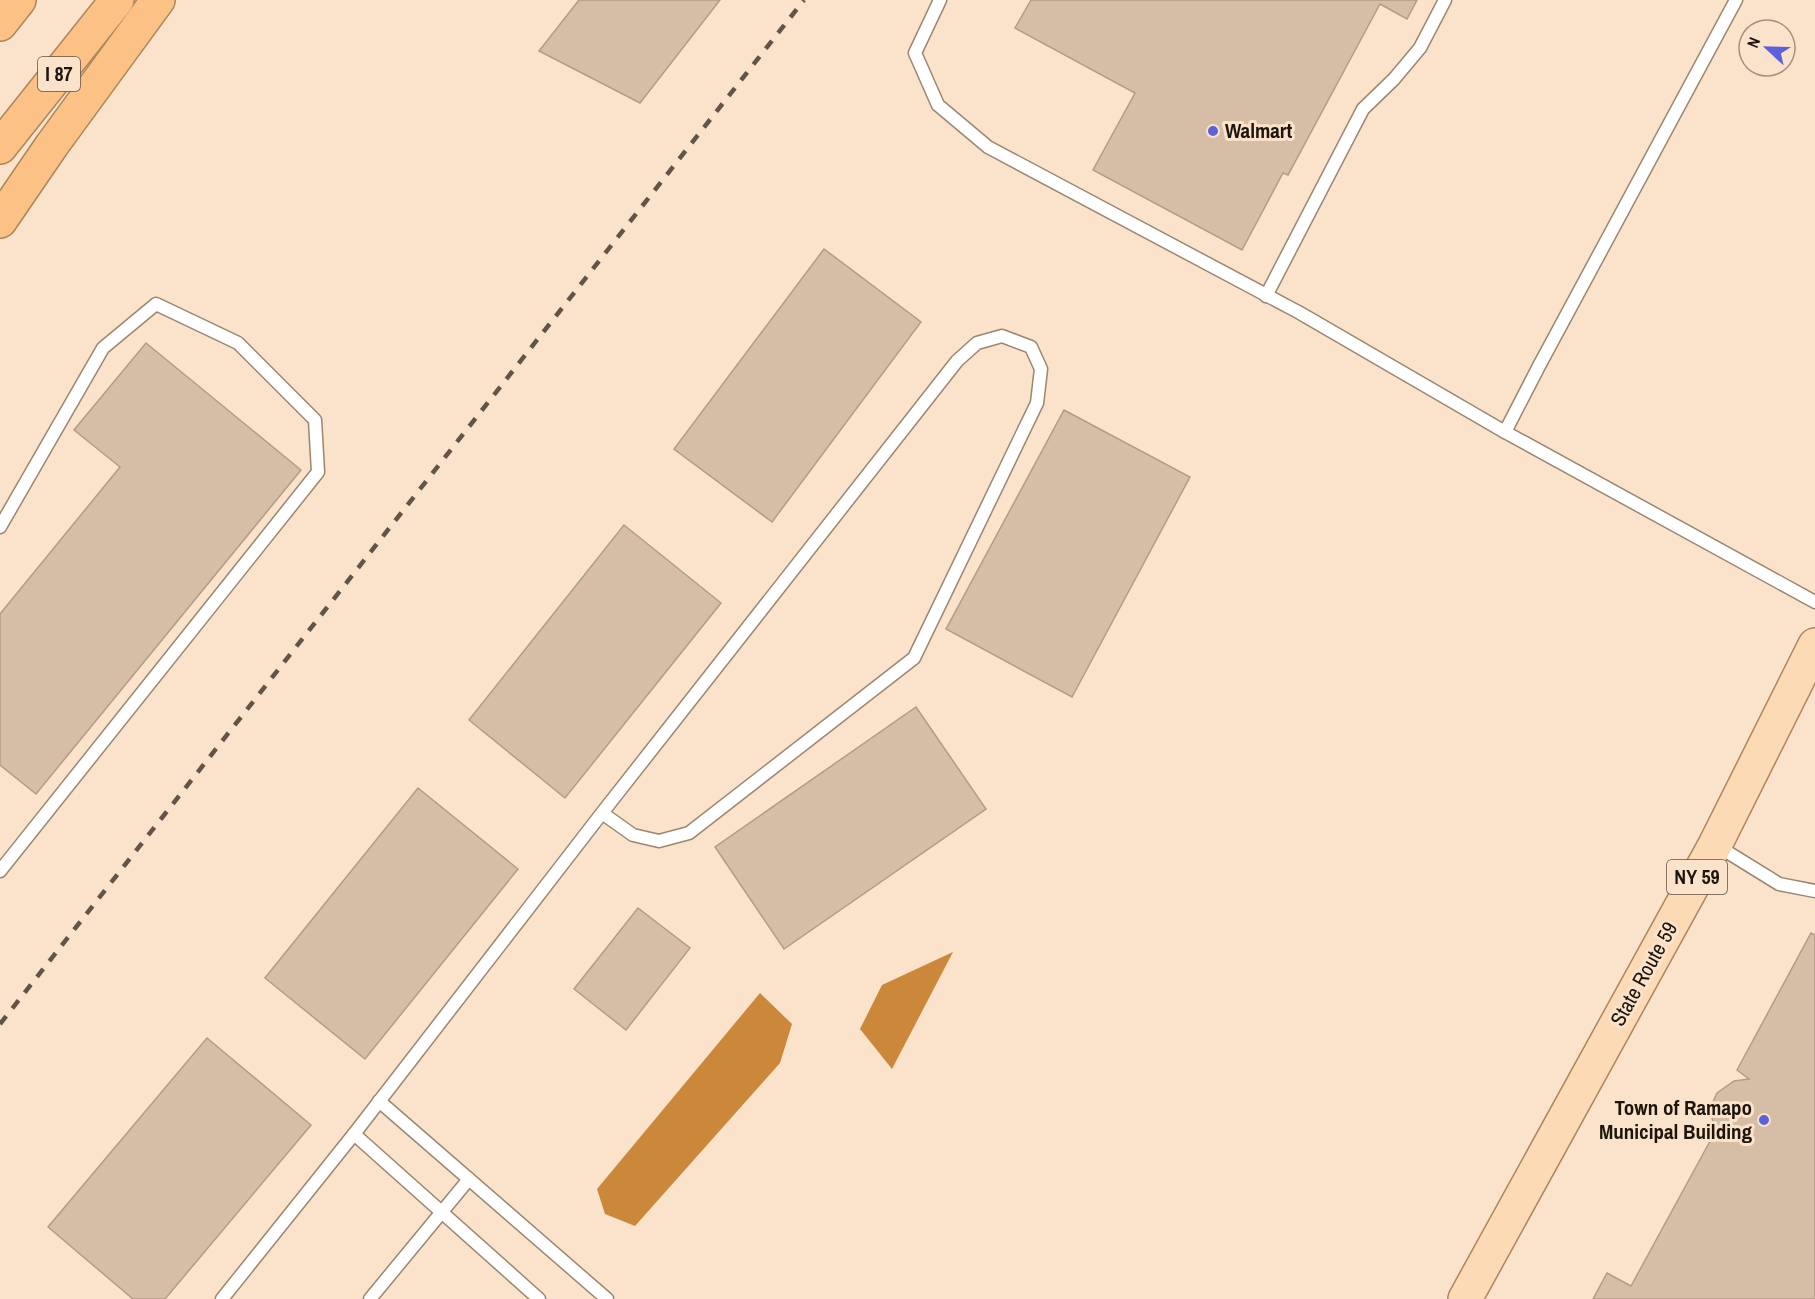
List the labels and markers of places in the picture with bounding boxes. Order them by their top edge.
place label: Walmart [1225,116,1293,145]
marker: Walmart [1206,124,1220,138]
place label: Town of Ramapo Municipal Building [1599,1093,1752,1146]
marker: Town of Ramapo Municipal Building [1757,1113,1771,1127]

